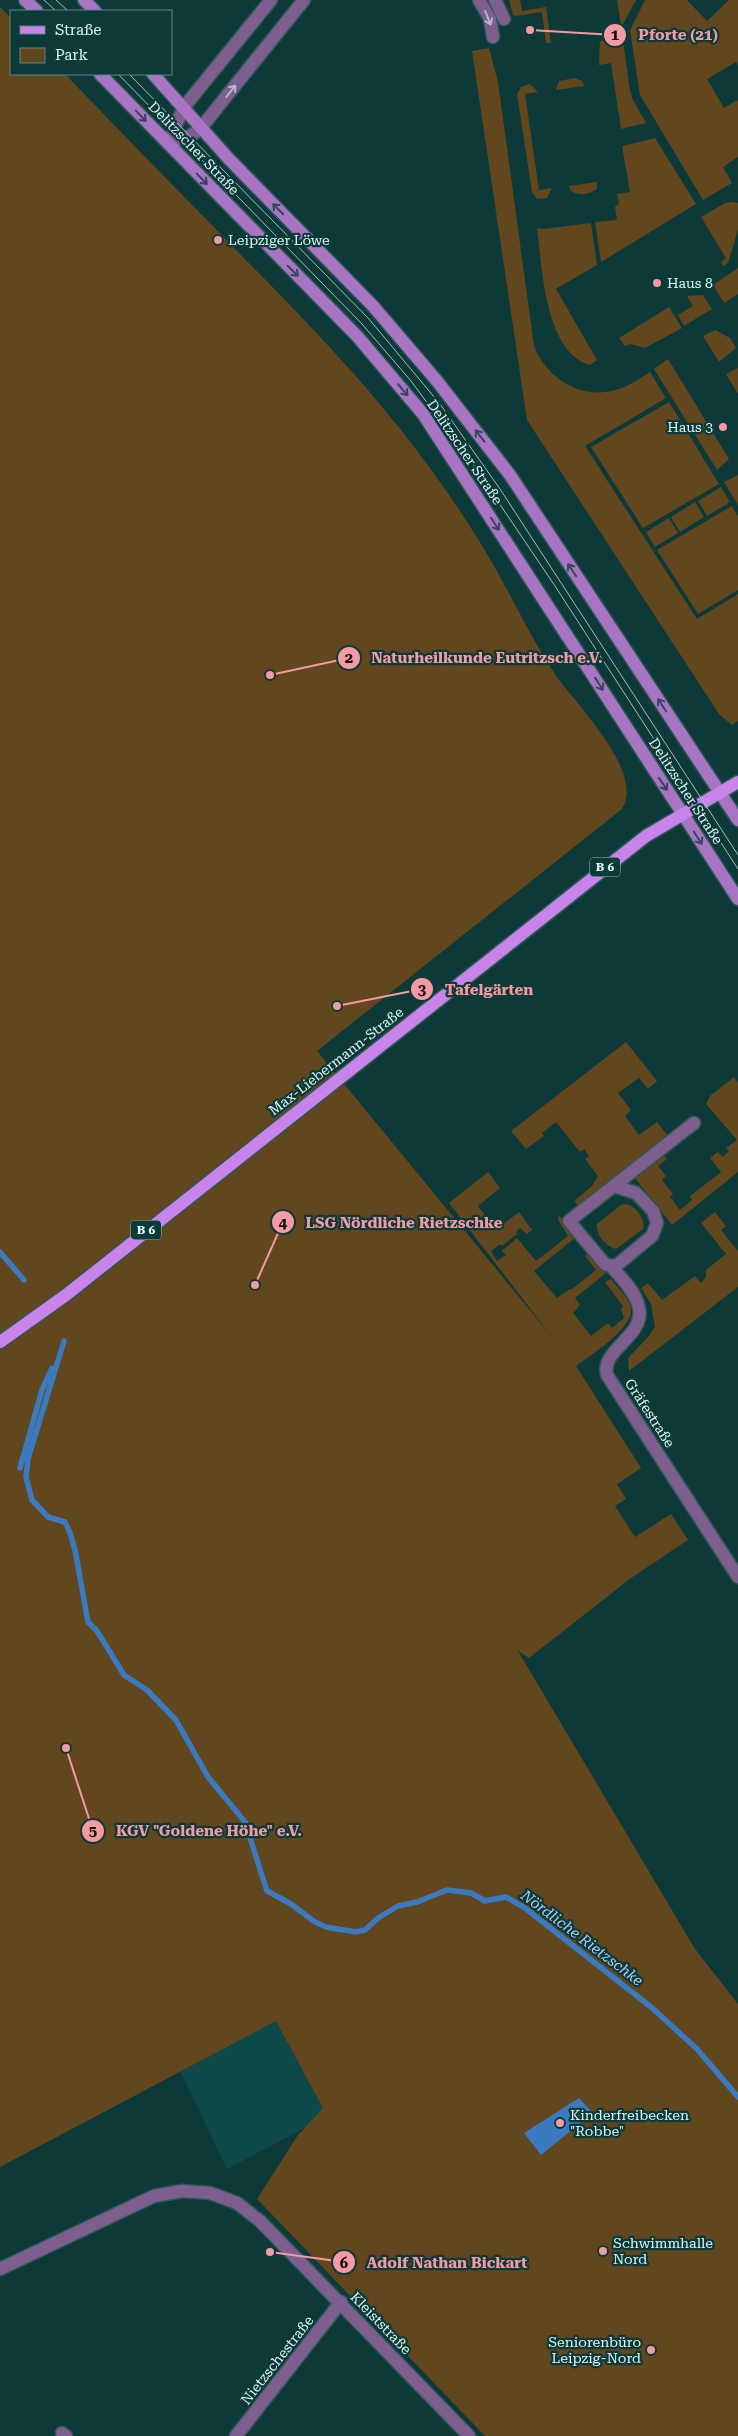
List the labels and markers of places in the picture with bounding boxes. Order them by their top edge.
callout: Pforte (21) [603,20,728,50]
place label: Leipziger Löwe [228,232,330,248]
marker: Leipziger Löwe [212,234,224,246]
place label: Haus 8 [667,275,713,291]
marker: Haus 8 [651,277,663,289]
place label: Haus 3 [667,419,713,435]
marker: Haus 3 [717,421,729,433]
callout: Naturheilkunde Eutritzsch e.V. [336,643,613,673]
callout: Tafelgärten [410,974,543,1004]
callout: LSG Nördliche Rietzschke [271,1207,513,1237]
callout: KGV "Goldene Höhe" e.V. [81,1816,312,1846]
place label: Kinderfreibecken "Robbe" [570,2107,689,2139]
marker: Kinderfreibecken "Robbe" [554,2117,566,2129]
place label: Schwimmhalle Nord [613,2235,713,2267]
marker: Schwimmhalle Nord [597,2245,609,2257]
callout: Adolf Nathan Bickart [332,2247,537,2277]
place label: Seniorenbüro Leipzig-Nord [548,2334,641,2366]
marker: Seniorenbüro Leipzig-Nord [645,2344,657,2356]

